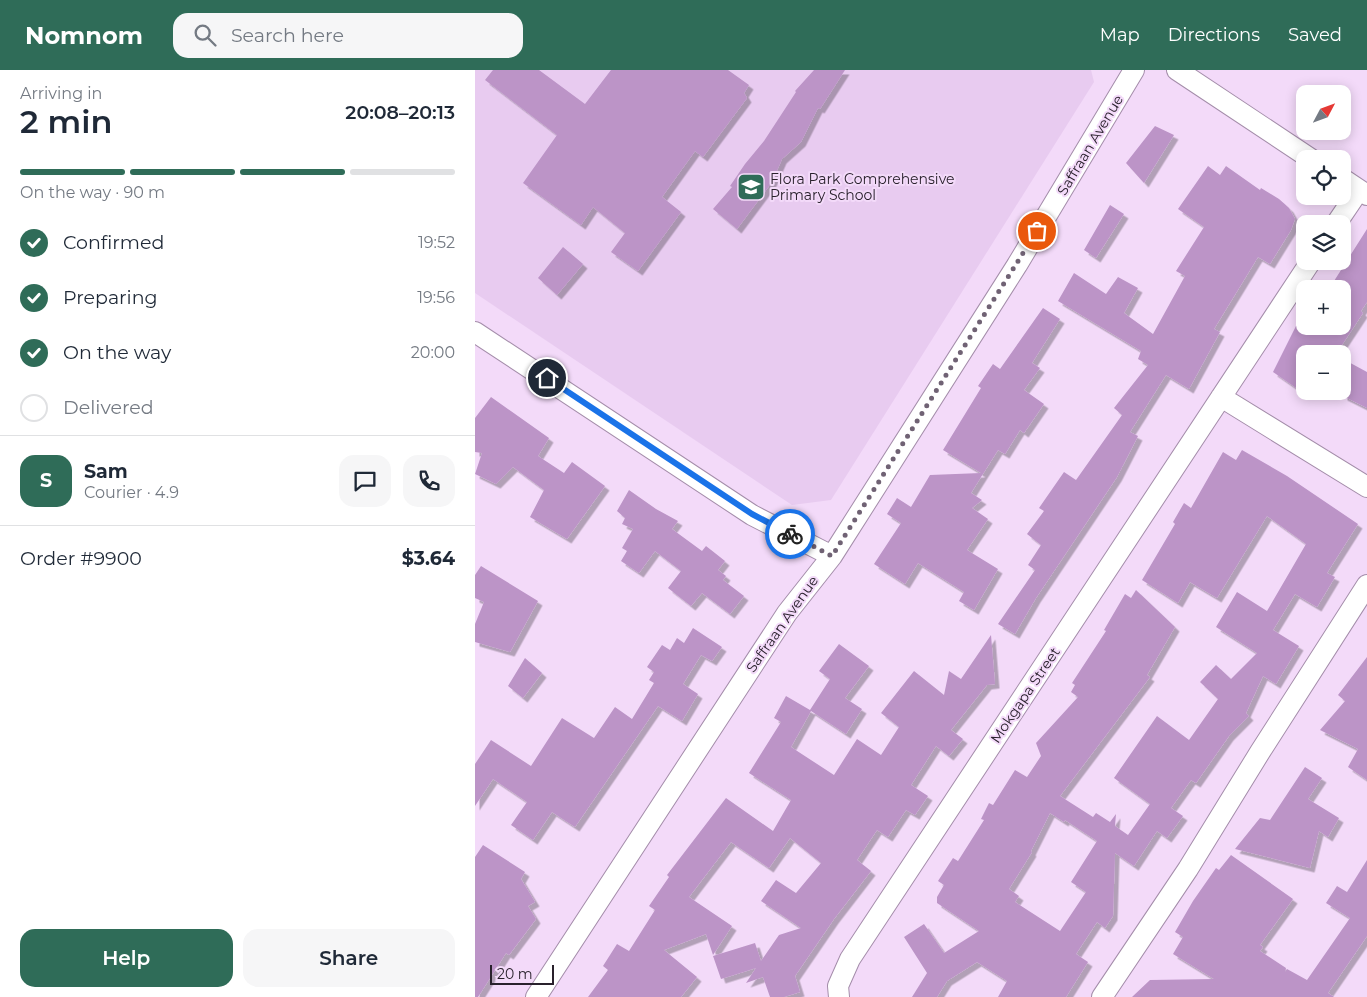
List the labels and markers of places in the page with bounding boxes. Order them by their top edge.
place label: Flora Park Comprehensive Primary School [770,170,954,204]
school or university icon: Flora Park Comprehensive Primary School [736,172,766,202]
pin [1016,210,1058,252]
pin [526,357,568,399]

